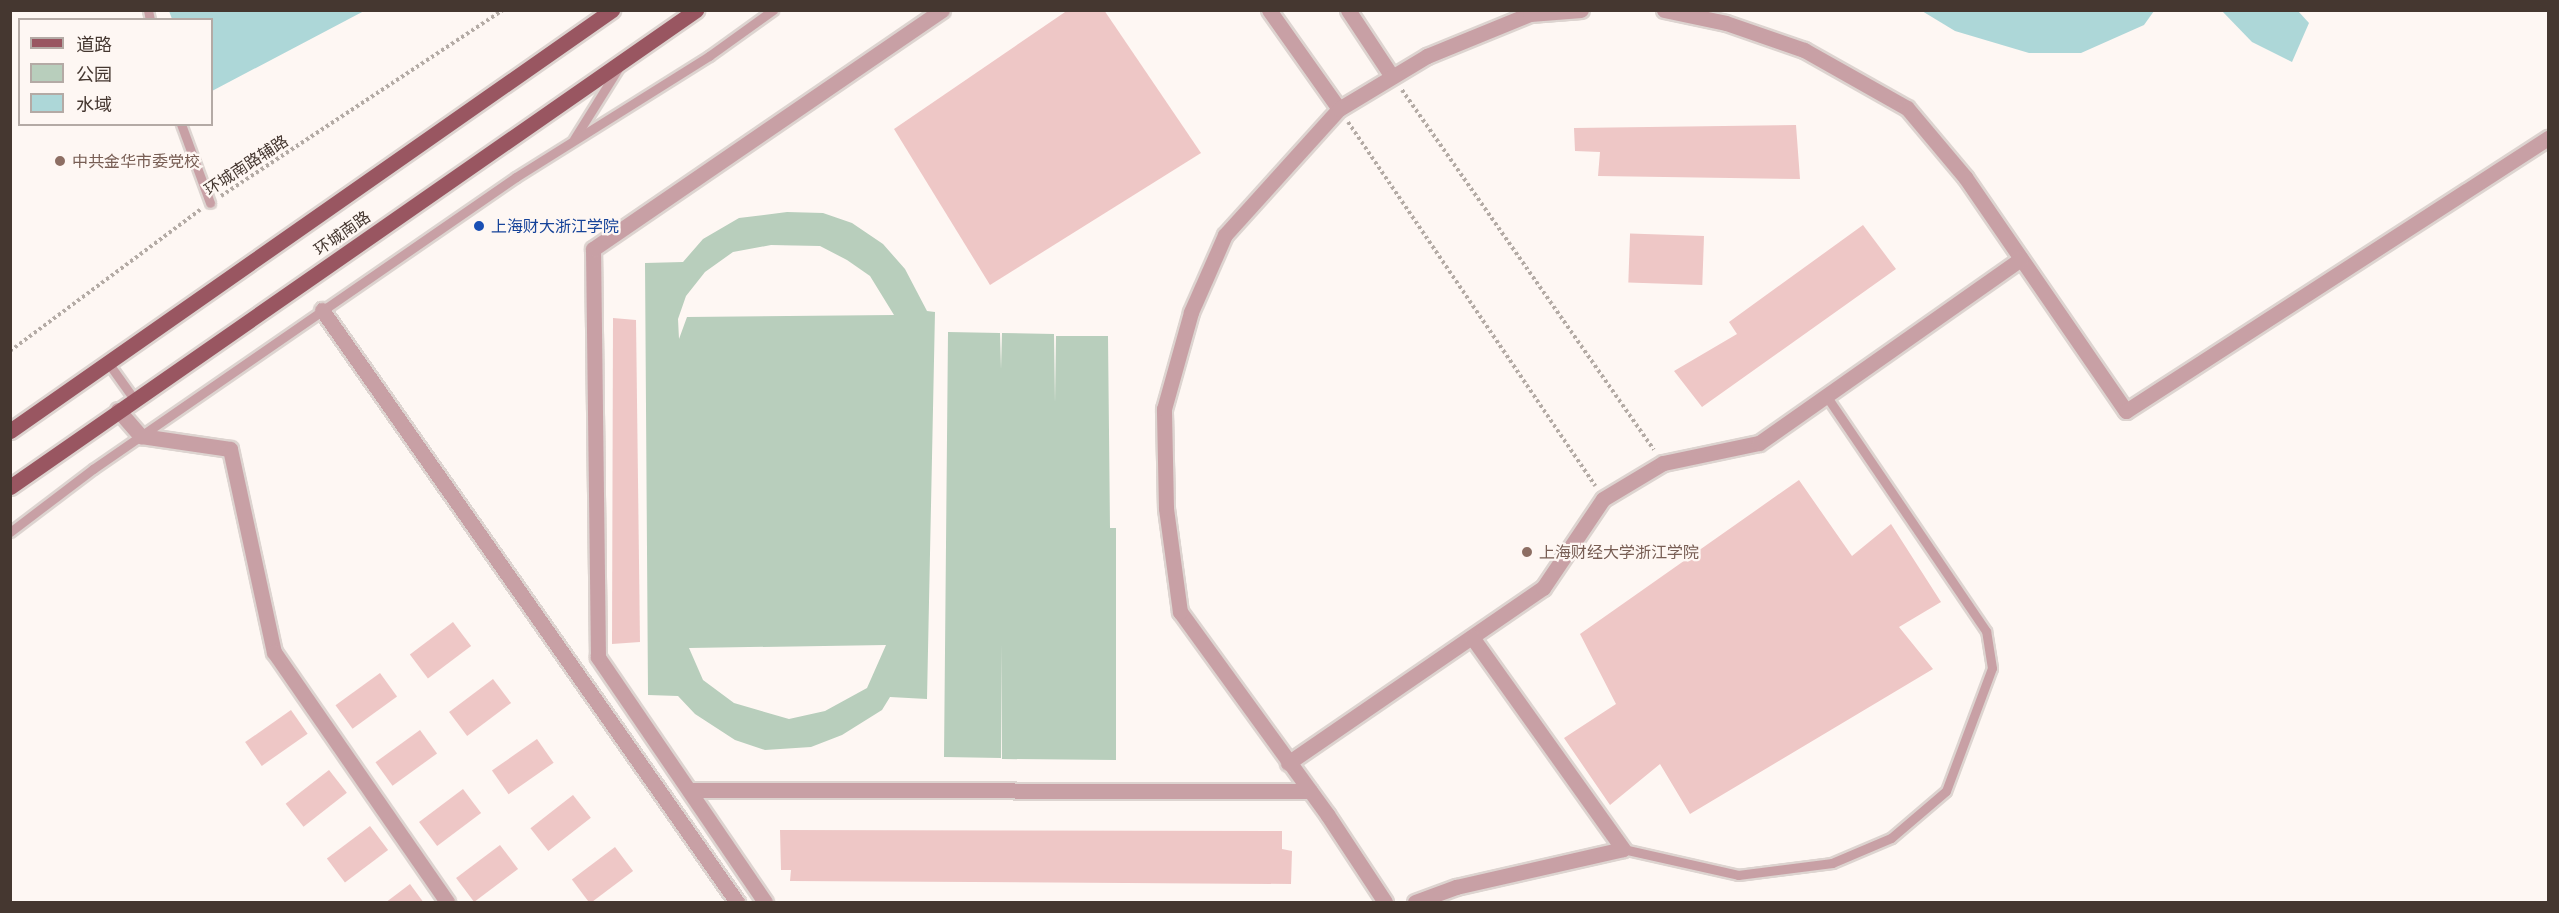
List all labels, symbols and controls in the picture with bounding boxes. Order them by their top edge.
legend [18,18,213,126]
text: 道路 [76,33,112,56]
text: 公园 [76,63,112,86]
text: 水域 [76,93,112,116]
street label: 环城南路辅路 [201,131,291,199]
place label: 中共金华市委党校 [72,151,200,171]
marker: 中共金华市委党校 [53,154,67,168]
street label: 环城南路 [310,207,374,259]
place label: 上海财大浙江学院 [491,216,619,236]
marker: 上海财大浙江学院 [472,219,486,233]
place label: 上海财经大学浙江学院 [1539,542,1699,562]
marker: 上海财经大学浙江学院 [1520,545,1534,559]

